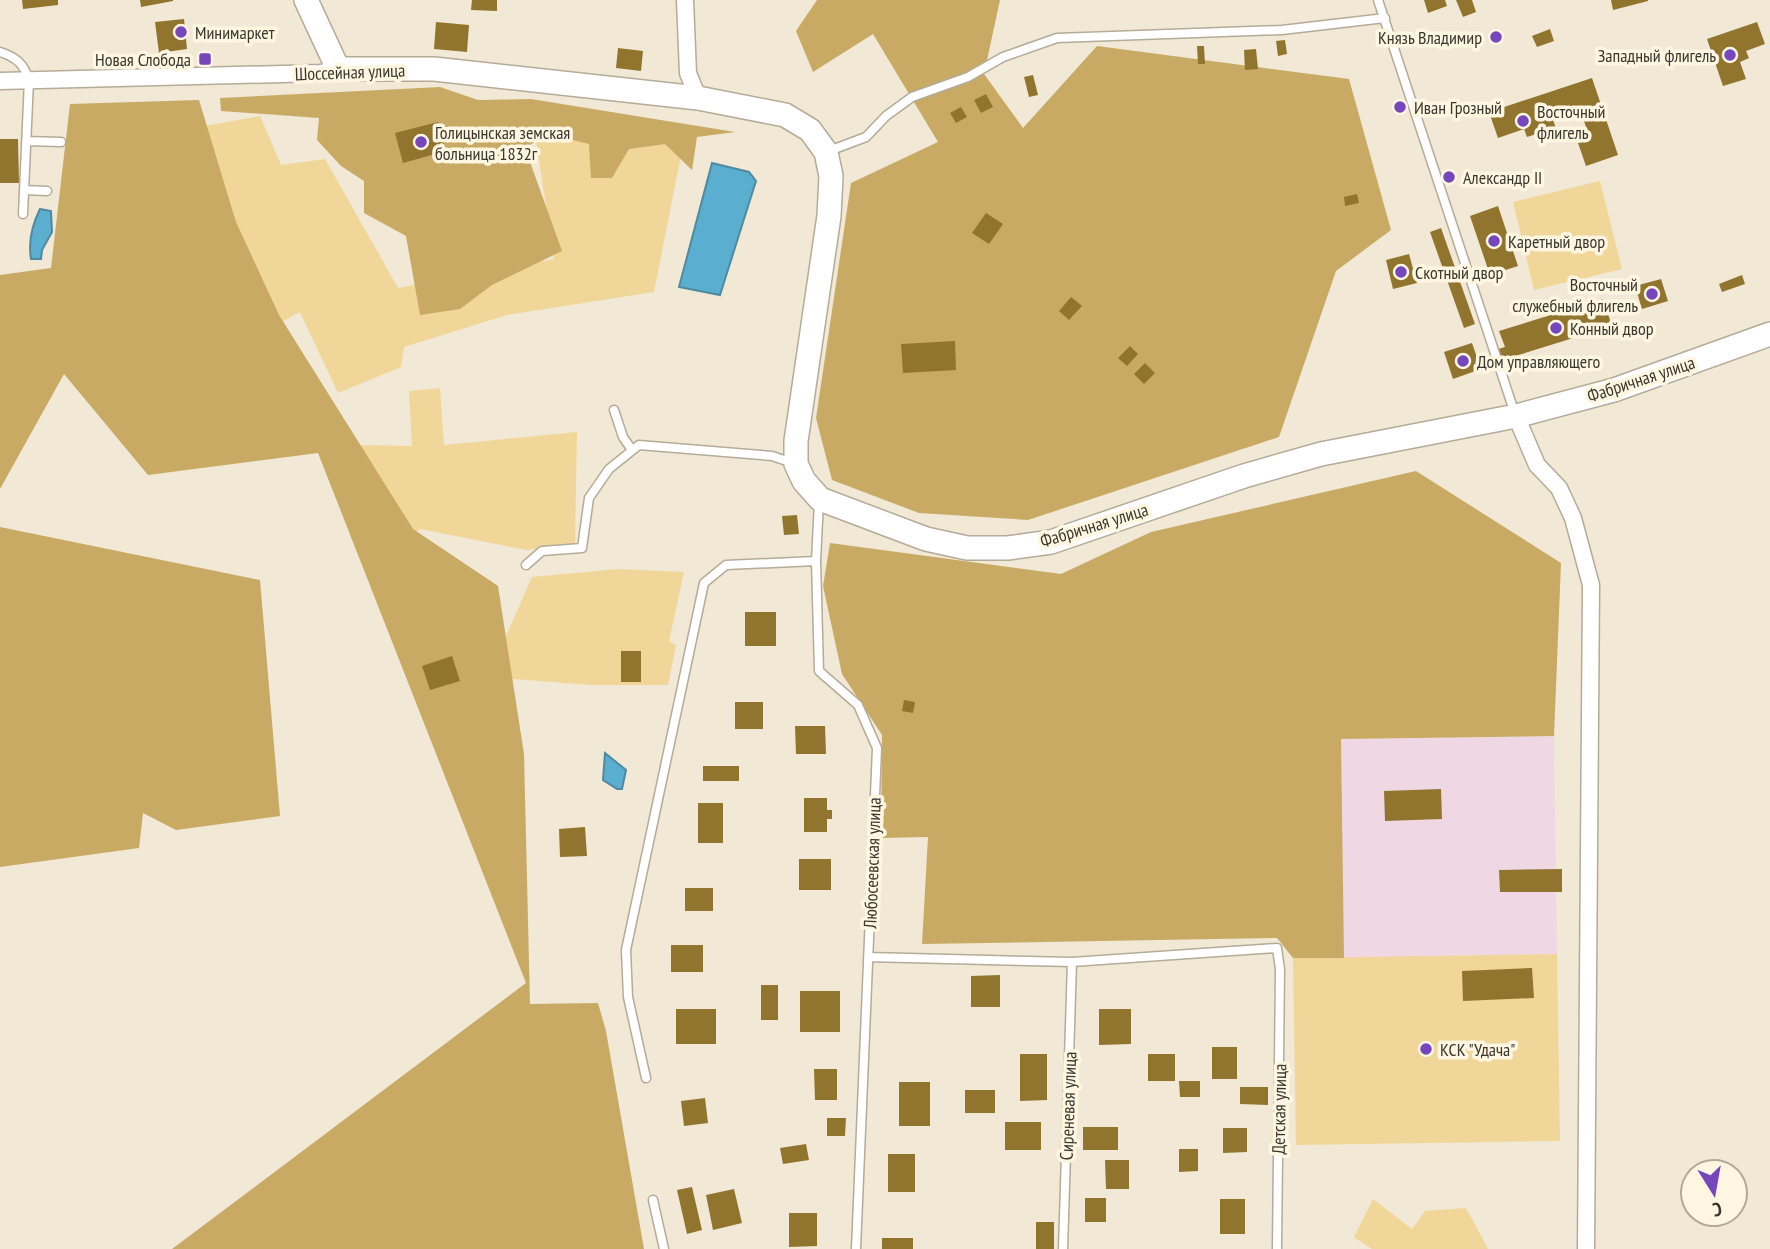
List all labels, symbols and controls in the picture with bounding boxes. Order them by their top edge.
place label: Минимаркет [195,21,275,44]
marker: Минимаркет [173,24,189,40]
place label: Князь Владимир [1378,26,1482,49]
marker: Князь Владимир [1488,29,1504,45]
place label: Западный флигель [1597,44,1716,67]
marker: Западный флигель [1722,47,1738,63]
place label: Новая Слобода [95,48,191,71]
marker: Новая Слобода [197,51,213,67]
street label: Шоссейная улица [294,59,406,85]
place label: Иван Грозный [1414,96,1502,119]
marker: Иван Грозный [1392,99,1408,115]
place label: Восточный флигель [1537,100,1605,144]
marker: Восточный флигель [1515,113,1531,129]
place label: Голицынская земская больница 1832г [435,121,570,165]
marker: Голицынская земская больница 1832г [413,134,429,150]
place label: Александр II [1463,166,1542,189]
marker: Александр II [1441,169,1457,185]
place label: Каретный двор [1508,230,1605,253]
marker: Каретный двор [1486,233,1502,249]
place label: Скотный двор [1415,261,1504,284]
marker: Скотный двор [1393,264,1409,280]
place label: Восточный служебный флигель [1512,273,1638,317]
marker: Восточный служебный флигель [1644,286,1660,302]
place label: Конный двор [1570,317,1654,340]
marker: Конный двор [1548,320,1564,336]
place label: Дом управляющего [1477,350,1600,373]
street label: Фабричная улица [1584,351,1698,407]
marker: Дом управляющего [1455,353,1471,369]
street label: Фабричная улица [1037,498,1151,552]
street label: Любосеевская улица [858,797,886,930]
place label: КСК "Удача" [1440,1038,1515,1061]
marker: КСК "Удача" [1418,1041,1434,1057]
street label: Сиреневая улица [1055,1051,1081,1161]
street label: Детская улица [1267,1063,1291,1155]
north arrow [1679,1158,1749,1228]
text: С [1710,1197,1724,1222]

